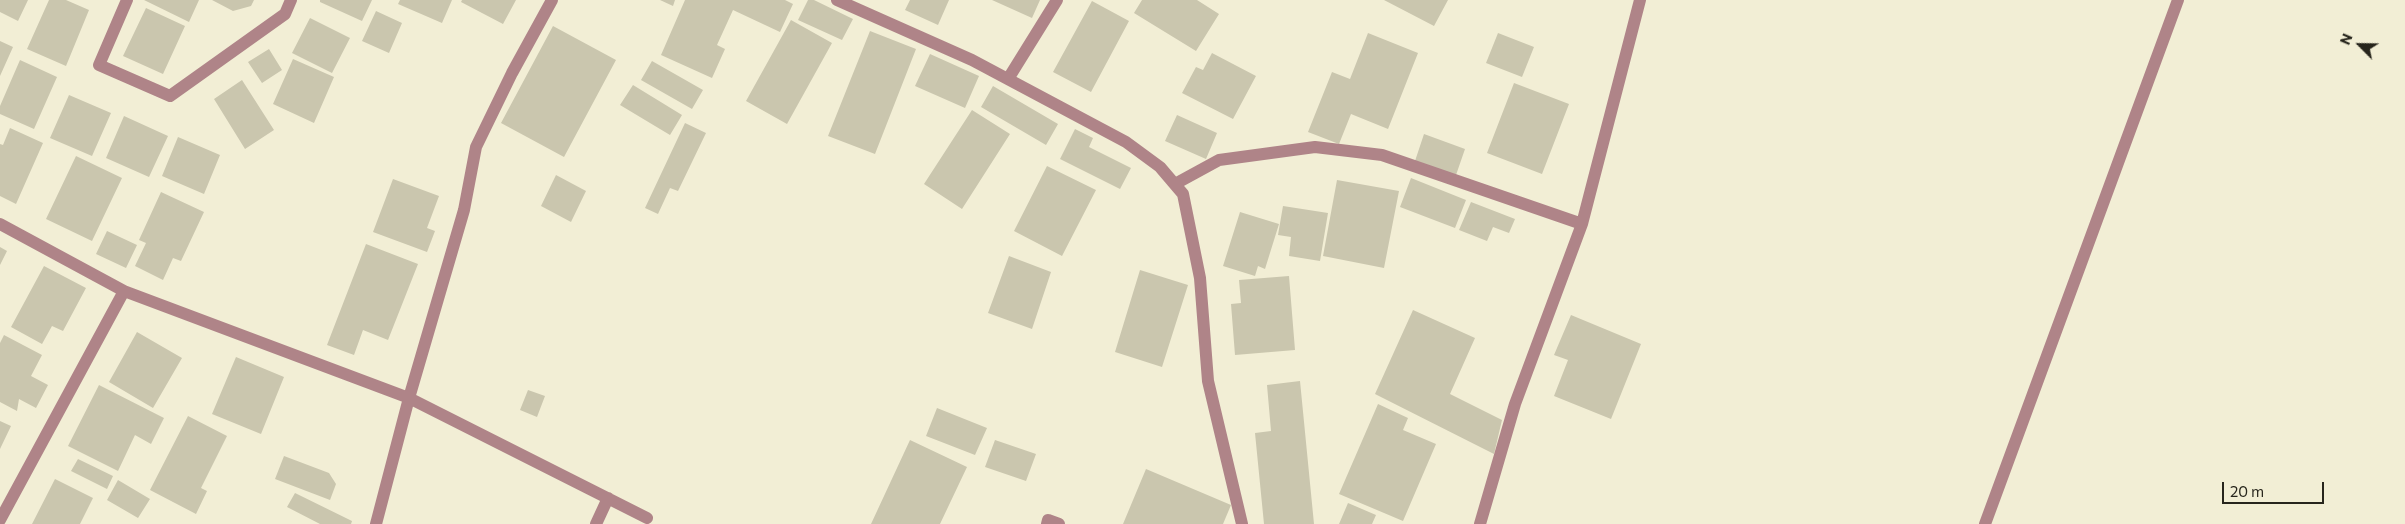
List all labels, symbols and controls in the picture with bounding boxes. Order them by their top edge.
north arrow [2335,20,2385,70]
text: N [2336,31,2356,47]
scale bar [2225,472,2328,504]
text: 20 m [2230,482,2264,500]

